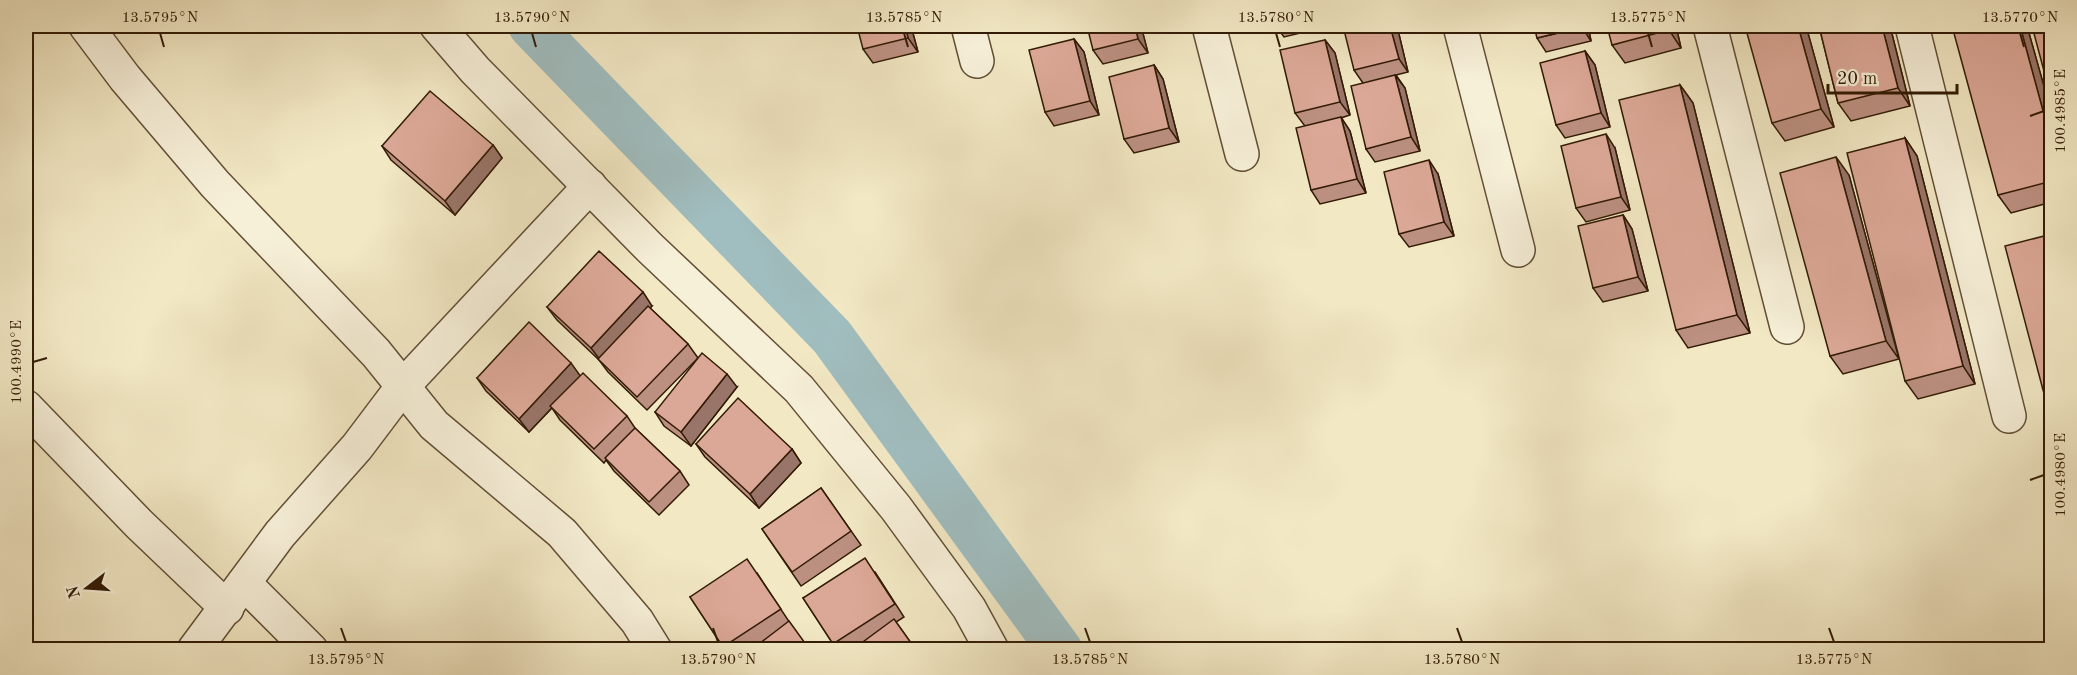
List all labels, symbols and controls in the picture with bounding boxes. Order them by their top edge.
text: 13.5795°N [122,11,199,26]
text: 13.5790°N [494,11,571,26]
text: 13.5785°N [866,11,943,26]
text: 13.5780°N [1238,11,1315,26]
text: 13.5775°N [1610,11,1687,26]
text: 13.5770°N [1982,11,2059,26]
scale bar [1828,57,1957,95]
text: 100.4985°E [2054,69,2069,153]
text: 20 m [1837,70,1877,88]
text: 100.4990°E [10,320,25,404]
text: 100.4980°E [2054,433,2069,517]
north arrow [57,558,117,618]
text: N [65,583,84,600]
text: 13.5795°N [308,653,385,668]
text: 13.5790°N [680,653,757,668]
text: 13.5785°N [1052,653,1129,668]
text: 13.5780°N [1424,653,1501,668]
text: 13.5775°N [1796,653,1873,668]

